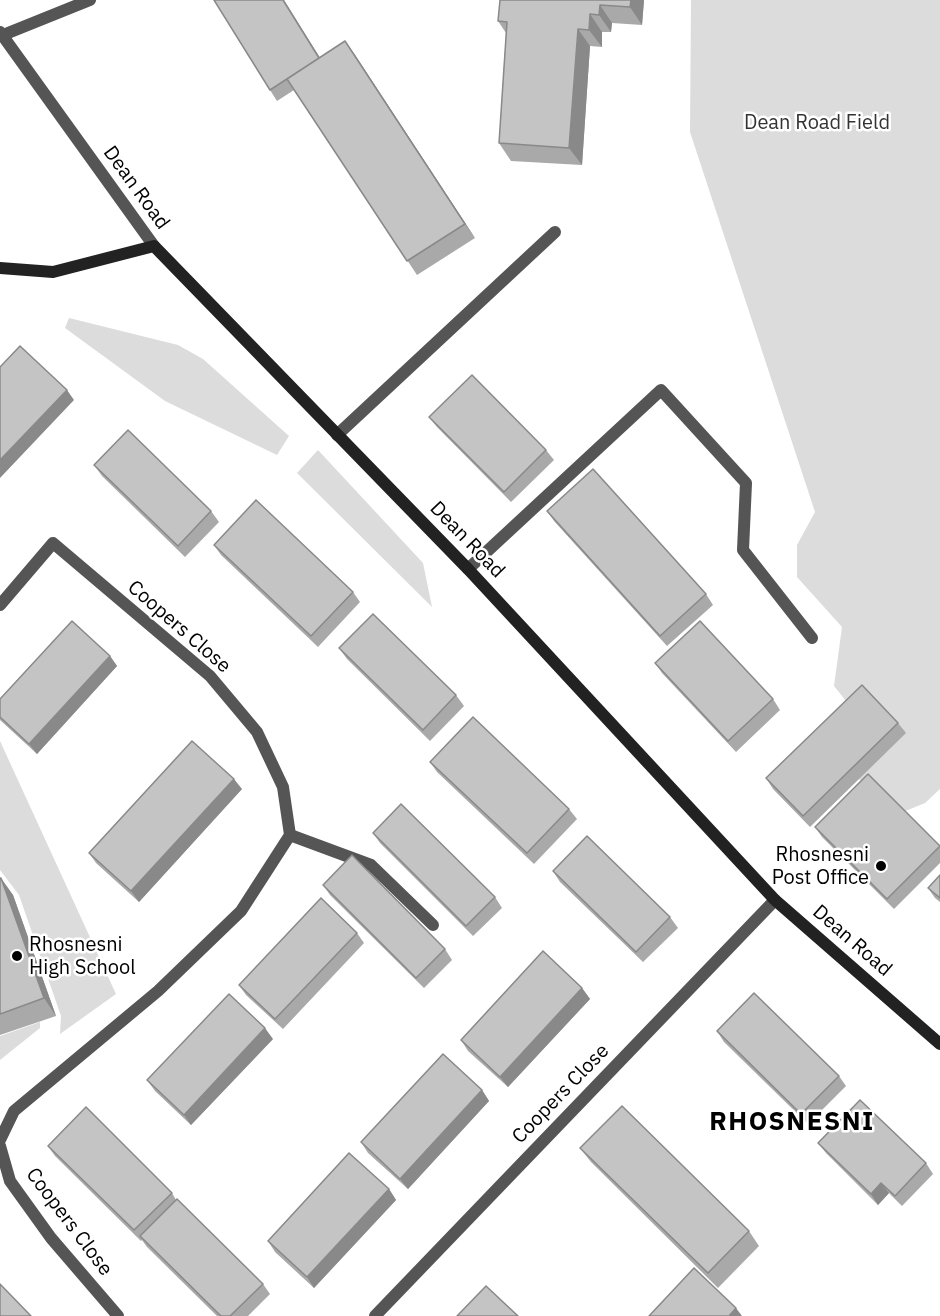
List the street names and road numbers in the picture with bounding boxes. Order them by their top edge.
street label: Dean Road [98,142,174,234]
street label: Dean Road [425,497,509,583]
street label: Coopers Close [122,576,236,678]
street label: Dean Road [807,900,897,982]
street label: Coopers Close [508,1039,614,1149]
street label: Coopers Close [21,1163,117,1281]

